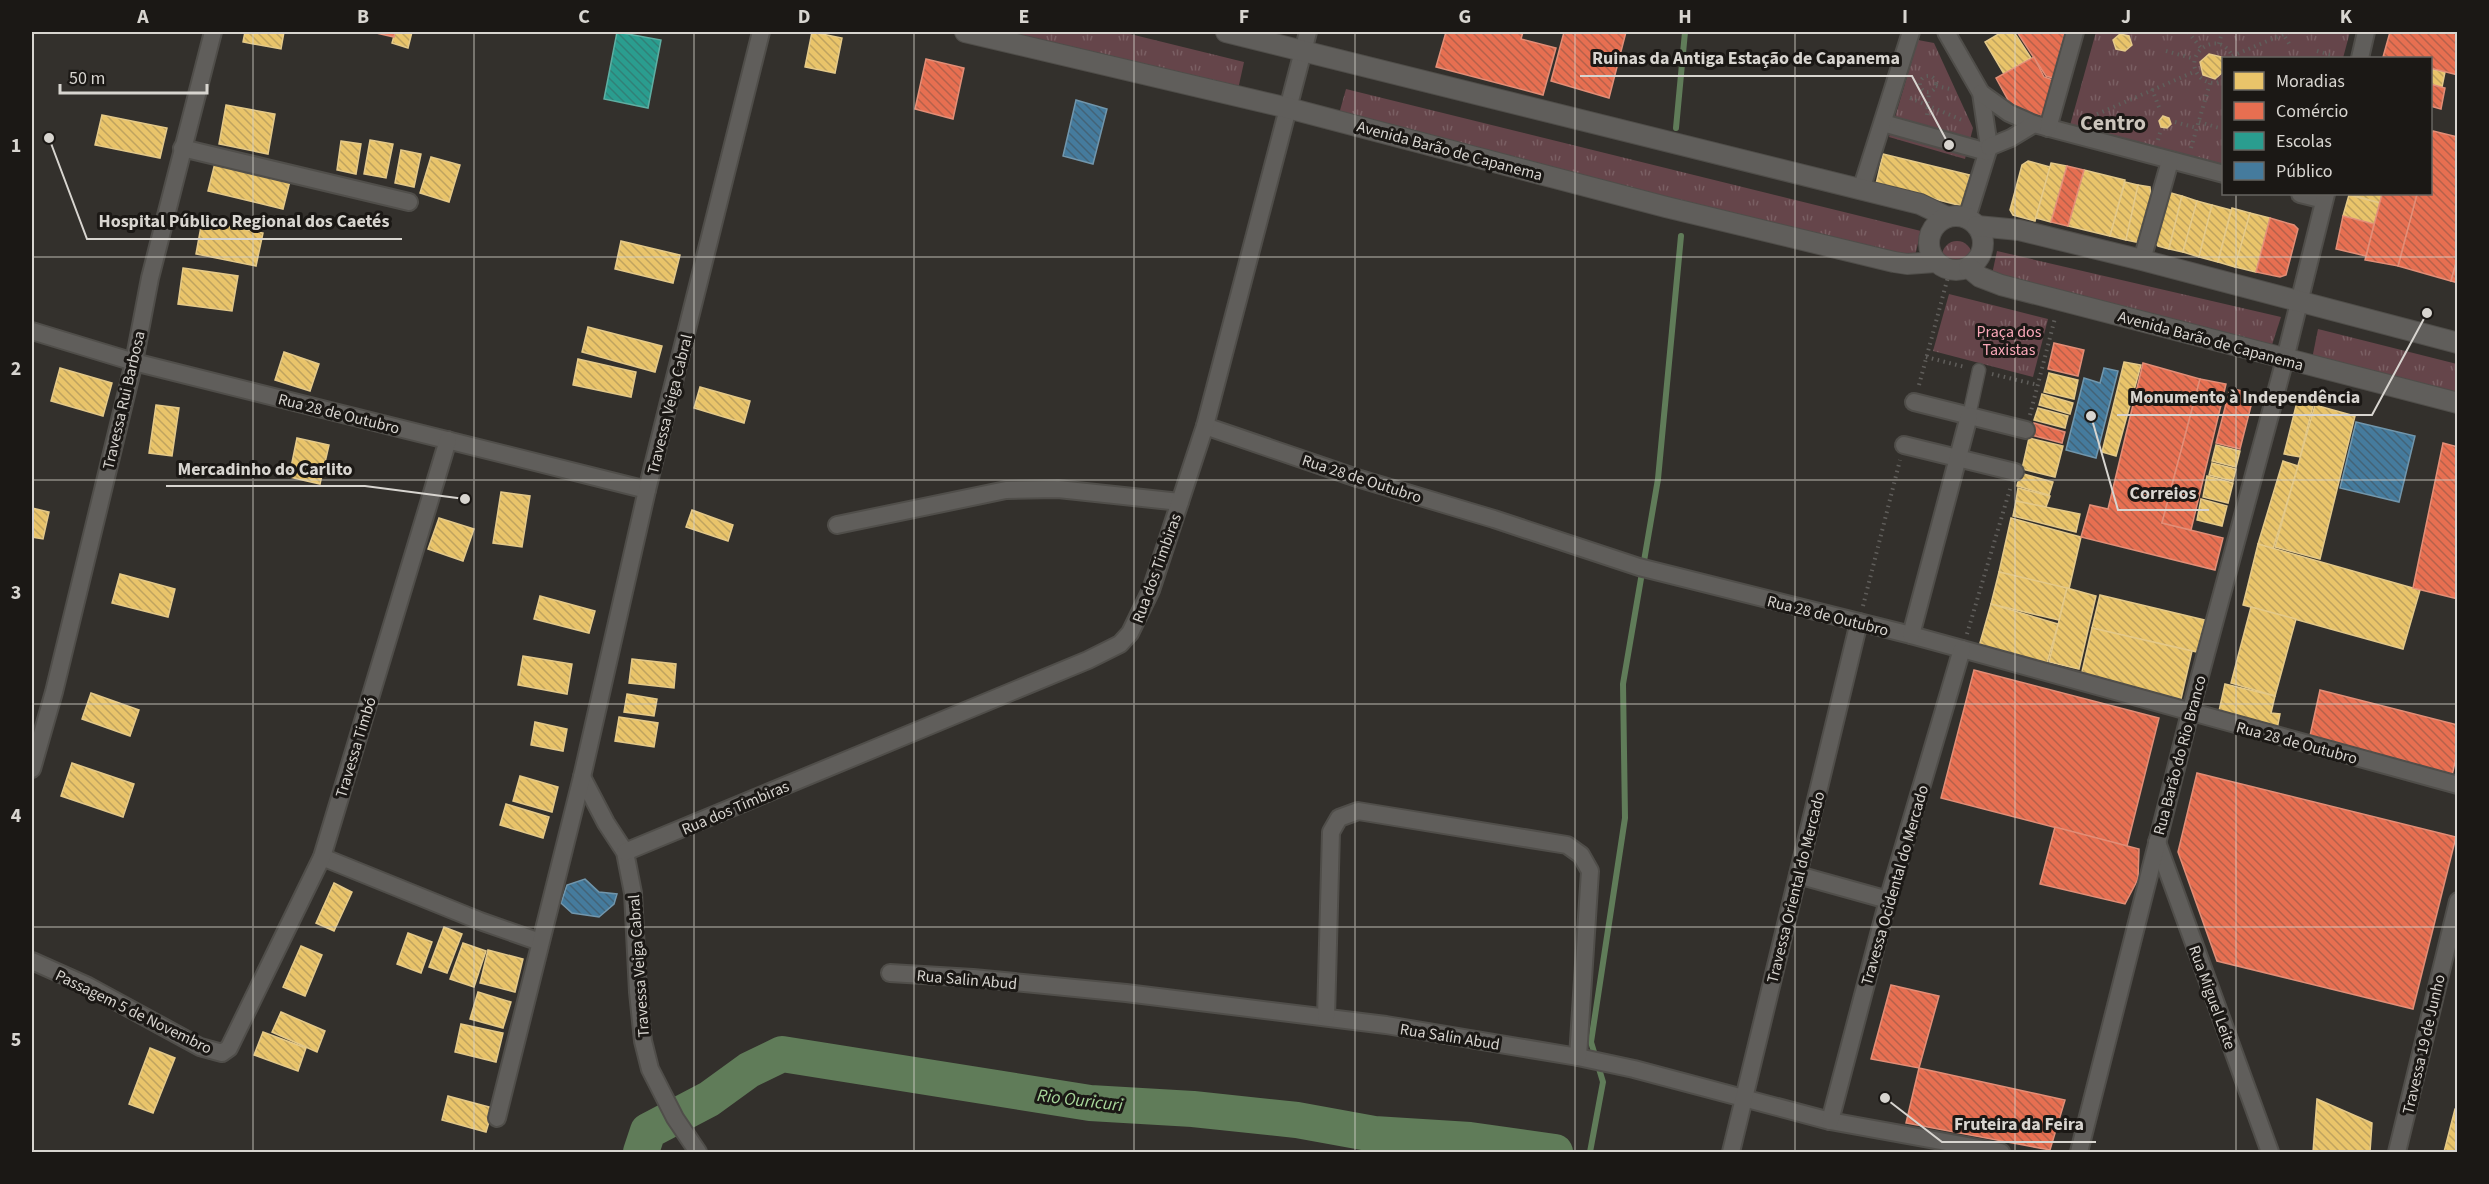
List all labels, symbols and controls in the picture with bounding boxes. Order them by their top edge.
text: A [136,3,149,31]
text: B [357,3,369,31]
text: C [578,3,590,31]
text: D [798,3,810,31]
text: E [1019,3,1029,31]
text: F [1239,3,1249,31]
text: G [1459,3,1471,31]
text: H [1678,3,1692,31]
text: I [1902,3,1908,31]
text: J [2121,3,2131,31]
text: K [2340,3,2353,31]
callout: Ruinas da Antiga Estação de Capanema [1580,40,1912,76]
text: Ruinas da Antiga Estação de Capanema [1592,46,1900,71]
scale bar [60,57,207,95]
legend [2222,57,2432,195]
text: 50 m [69,66,105,91]
text: Moradias [2276,69,2345,94]
text: Comércio [2276,99,2348,124]
district label: Centro [2080,107,2146,139]
street label: Avenida Barão de Capanema [1355,116,1545,186]
text: Escolas [2276,129,2332,154]
text: 1 [11,132,21,160]
text: Público [2276,159,2333,184]
callout: Hospital Público Regional dos Caetés [87,203,402,239]
text: Hospital Público Regional dos Caetés [99,209,389,234]
street label: Avenida Barão de Capanema [2116,306,2306,376]
park label: Praça dos Taxistas [1977,321,2042,361]
street label: Travessa Rui Barbosa [97,329,151,472]
street label: Travessa Veiga Cabral [642,332,698,476]
text: 2 [11,355,21,383]
callout: Monumento à Independência [2117,379,2372,415]
text: Monumento à Independência [2130,385,2360,410]
street label: Rua 28 de Outubro [276,388,402,440]
street label: Rua 28 de Outubro [1299,449,1424,509]
callout: Mercadinho do Carlito [166,450,365,486]
text: Mercadinho do Carlito [178,457,352,482]
callout: Correios [2118,474,2209,510]
text: Correios [2130,481,2196,506]
street label: Rua dos Timbiras [1127,510,1187,626]
text: 3 [11,579,21,607]
street label: Rua 28 de Outubro [1765,590,1891,642]
street label: Rua Barão do Rio Branco [2148,673,2212,837]
street label: Travessa Timbó [330,694,382,800]
street label: Rua 28 de Outubro [2234,716,2360,770]
street label: Rua dos Timbiras [678,775,793,841]
street label: Travessa Ocidental do Mercado [1856,783,1934,988]
street label: Travessa Oriental do Mercado [1761,789,1830,985]
text: 4 [11,802,22,830]
street label: Travessa Veiga Cabral [623,894,655,1038]
street label: Rua Miguel Leite [2183,942,2241,1052]
street label: Passagem 5 de Novembro [52,964,216,1059]
street label: Rua Salin Abud [916,965,1018,995]
street label: Travessa 19 de Junho [2397,972,2451,1116]
street label: Rua Salin Abud [1398,1018,1501,1056]
text: 5 [11,1026,21,1054]
water label: Rio Ouricuri [1036,1083,1125,1118]
callout: Fruteira da Feira [1942,1106,2096,1142]
text: Fruteira da Feira [1954,1112,2084,1137]

